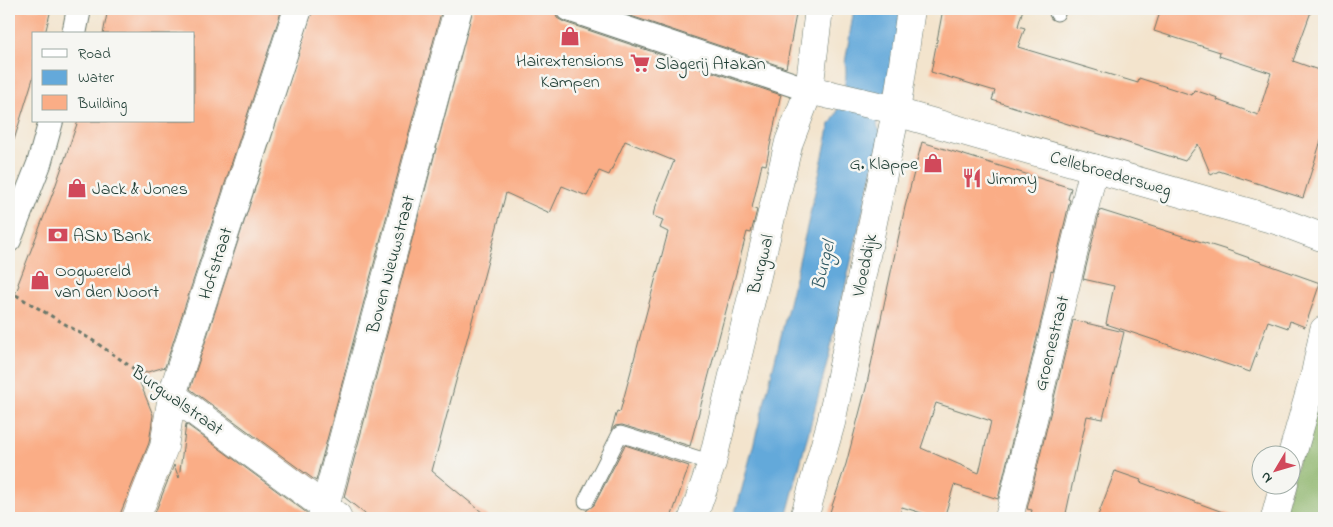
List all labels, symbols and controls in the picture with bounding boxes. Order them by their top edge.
shop icon: Hairextensions Kampen [559,25,581,47]
legend [32,32,195,122]
text: Road [78,43,111,65]
place label: Hairextensions Kampen [516,49,624,96]
supermarket icon: Slagerij Atakan [629,52,651,74]
place label: Slagerij Atakan [655,52,766,79]
text: Water [78,67,114,89]
text: Building [77,93,127,116]
street label: Cellebroedersweg [1046,145,1174,206]
place label: G. Klappe [849,152,919,178]
shop icon: G. Klappe [922,152,944,174]
restaurant icon: Jimmy [961,167,983,189]
place label: Jimmy [987,167,1037,193]
shop icon: Jack & Jones [66,177,88,199]
place label: Jack & Jones [92,177,188,203]
street label: Boven Nieuwstraat [361,192,423,338]
bank icon: ASN Bank [47,224,69,246]
place label: ASN Bank [73,224,151,250]
street label: Hofstraat [193,224,241,303]
street label: Vloeddijk [846,231,885,300]
street label: Burgwal [742,232,783,298]
water label: Burgel [806,236,845,293]
place label: Oogwereld van den Noort [55,259,159,306]
shop icon: Oogwereld van den Noort [29,269,51,291]
street label: Groenestraat [1029,293,1077,394]
street label: Burgwalstraat [124,360,228,444]
north arrow [1250,444,1300,494]
text: N [1256,467,1278,487]

